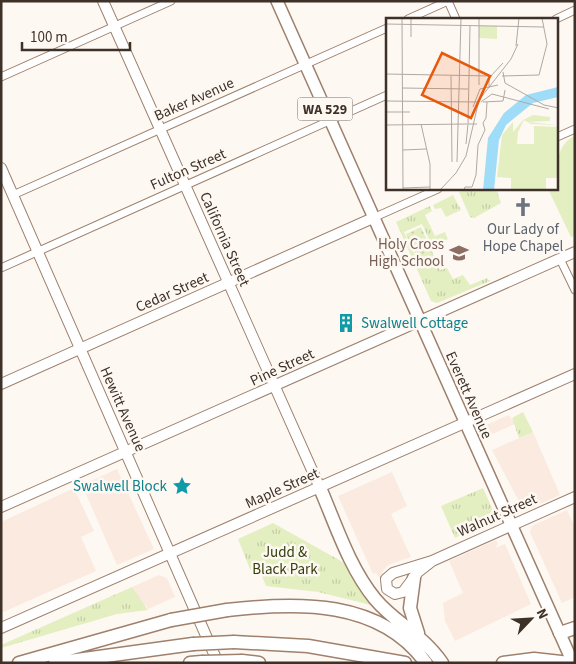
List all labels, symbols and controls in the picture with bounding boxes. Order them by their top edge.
inset map [386,18,558,190]
scale bar [22,20,130,52]
text: 100 m [30,27,68,48]
street label: Baker Avenue [151,72,237,126]
road number: WA 529 [298,98,352,120]
street label: Fulton Street [147,143,229,196]
street label: California Street [194,189,255,290]
church icon: Our Lady of Hope Chapel [512,196,534,218]
place label: Our Lady of Hope Chapel [483,219,563,257]
place label: Holy Cross High School [369,234,444,272]
school or university icon: Holy Cross High School [448,242,470,264]
street label: Cedar Street [132,267,212,318]
building icon: Swalwell Cottage [335,312,357,334]
place label: Swalwell Cottage [361,313,468,334]
street label: Pine Street [247,343,318,391]
street label: Everett Avenue [440,348,497,442]
street label: Hewitt Avenue [94,363,151,455]
street label: Maple Street [242,463,322,514]
place icon: Swalwell Block [171,475,193,497]
place label: Swalwell Block [73,476,168,497]
street label: Walnut Street [454,489,540,542]
park label: Judd & Black Park [252,542,318,580]
north arrow [506,594,556,644]
text: N [531,605,553,622]

